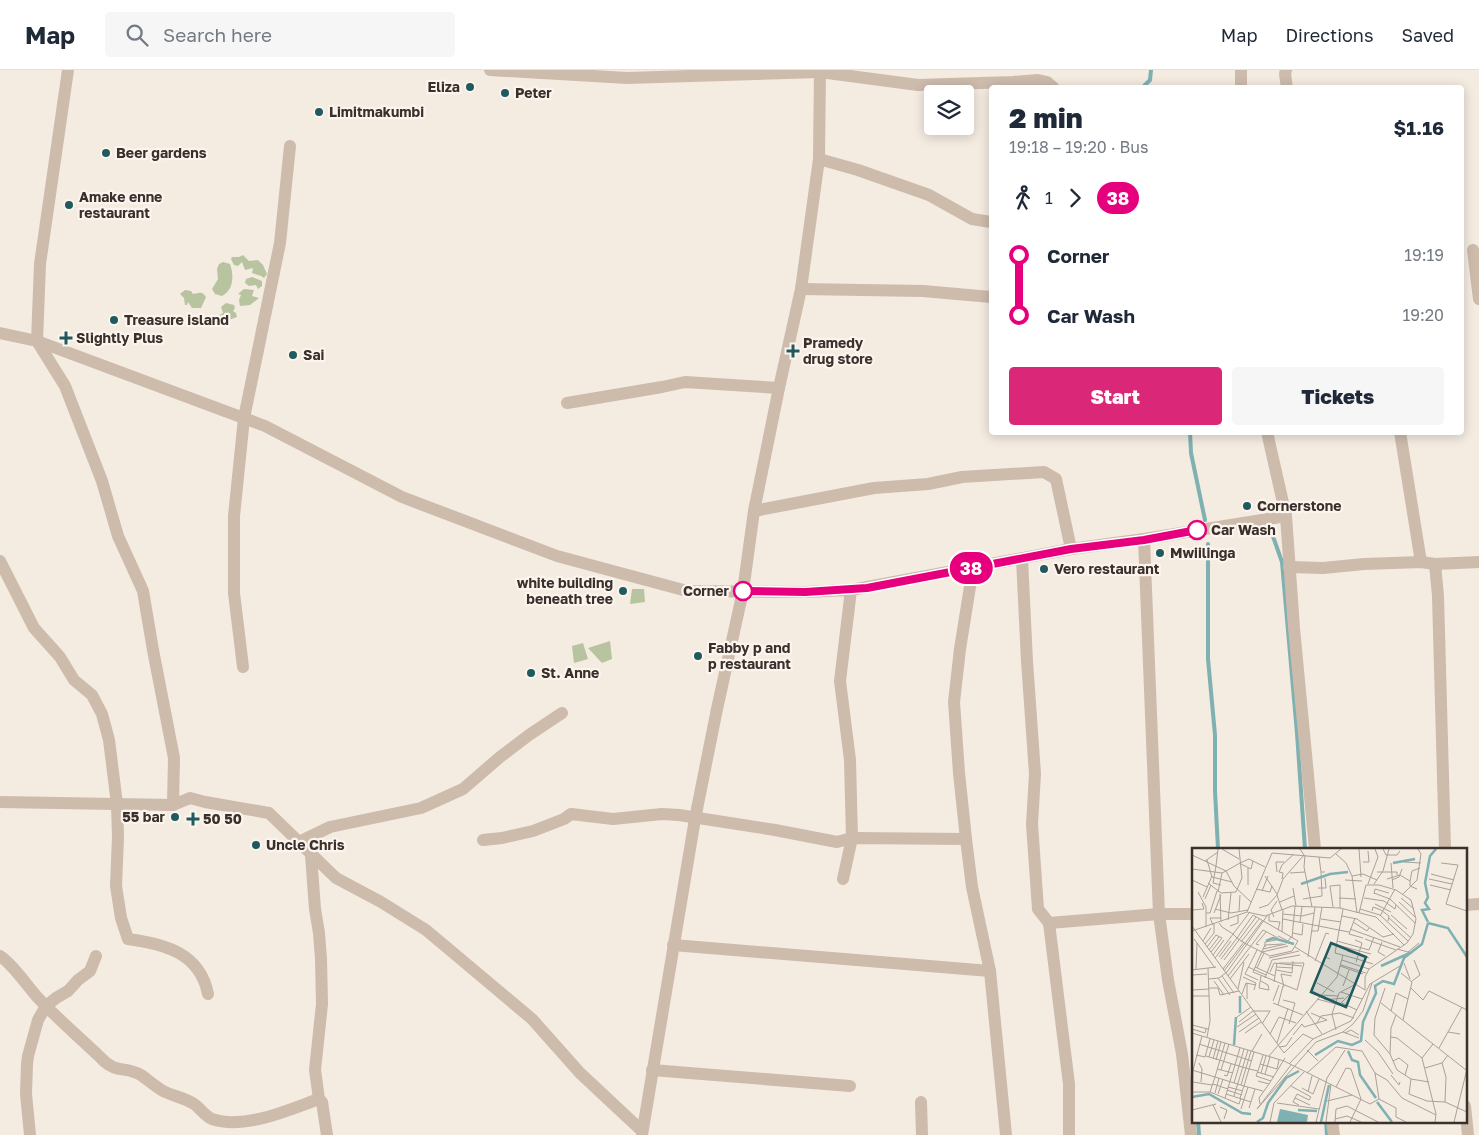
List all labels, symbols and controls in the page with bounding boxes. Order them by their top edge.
search box [105,12,455,57]
text: Map [25,20,75,49]
icon: search [123,21,151,49]
text: Search here [163,23,272,46]
text: Map [1221,24,1257,46]
text: Directions [1285,24,1373,46]
text: Saved [1401,24,1454,46]
place label: Eliza [427,78,460,95]
marker: Eliza [464,81,476,93]
place label: Peter [515,84,552,101]
map controls [924,85,974,135]
button: layers [924,85,974,135]
marker: Peter [499,87,511,99]
text: 2 min [1009,101,1083,134]
place label: Limitmakumbi [329,103,424,120]
marker: Limitmakumbi [313,106,325,118]
text: $1.16 [1394,116,1444,139]
text: 19:18 – 19:20 · Bus [1009,137,1148,157]
place label: Beer gardens [116,144,207,161]
marker: Beer gardens [100,147,112,159]
icon: walk [1009,184,1037,212]
icon: forward [1061,184,1089,212]
text: 38 [1107,187,1129,209]
place label: Amake enne restaurant [79,188,162,221]
text: 1 [1045,188,1053,208]
marker: Amake enne restaurant [63,199,75,211]
text: Corner [1047,244,1109,267]
text: 19:19 [1404,245,1444,265]
text: Car Wash [1047,304,1135,327]
text: 19:20 [1403,305,1444,325]
place label: Treasure island [124,311,229,328]
marker: Treasure island [108,314,120,326]
place label: Slightly Plus [76,329,163,346]
marker: Slightly Plus [60,332,72,344]
place label: Pramedy drug store [803,334,873,367]
marker: Pramedy drug store [787,345,799,357]
place label: Sai [303,346,324,363]
marker: Sai [287,349,299,361]
button: Start [1009,367,1222,425]
button: Tickets [1232,367,1444,425]
place label: Cornerstone [1257,497,1342,514]
marker: Cornerstone [1241,500,1253,512]
marker: Car Wash [1187,520,1207,540]
place label: Car Wash [1211,521,1276,538]
place label: Mwiilinga [1170,544,1235,561]
marker: Mwiilinga [1154,547,1166,559]
line badge: 38 [948,552,994,584]
text: 38 [960,557,982,579]
place label: Vero restaurant [1054,560,1160,577]
marker: Vero restaurant [1038,563,1050,575]
place label: white building beneath tree [517,574,613,607]
marker: Corner [733,581,753,601]
place label: Corner [683,582,730,599]
marker: white building beneath tree [617,585,629,597]
place label: Fabby p and p restaurant [708,639,791,672]
marker: Fabby p and p restaurant [692,650,704,662]
place label: St. Anne [541,664,599,681]
marker: St. Anne [525,667,537,679]
place label: 55 bar [122,808,166,825]
place label: 50 50 [203,810,242,827]
marker: 55 bar [169,811,181,823]
marker: 50 50 [187,813,199,825]
place label: Uncle Chris [266,836,345,853]
marker: Uncle Chris [250,839,262,851]
inset map [1192,848,1466,1122]

